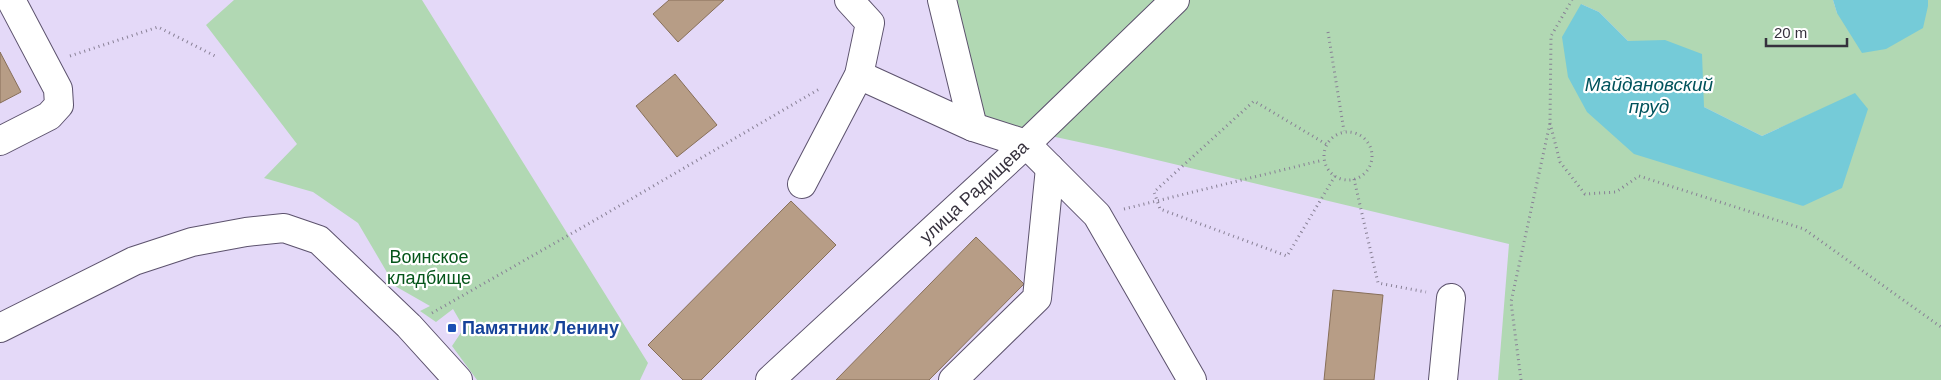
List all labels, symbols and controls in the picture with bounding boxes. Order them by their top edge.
scale bar [1766,15,1847,47]
text: 20 m [1774,24,1807,41]
water label: Майдановский пруд [1585,74,1714,117]
street label: улица Радищева [916,136,1033,247]
park label: Воинское кладбище [387,247,471,288]
place label: Памятник Ленину [462,318,619,338]
marker: Памятник Ленину [446,322,458,334]

